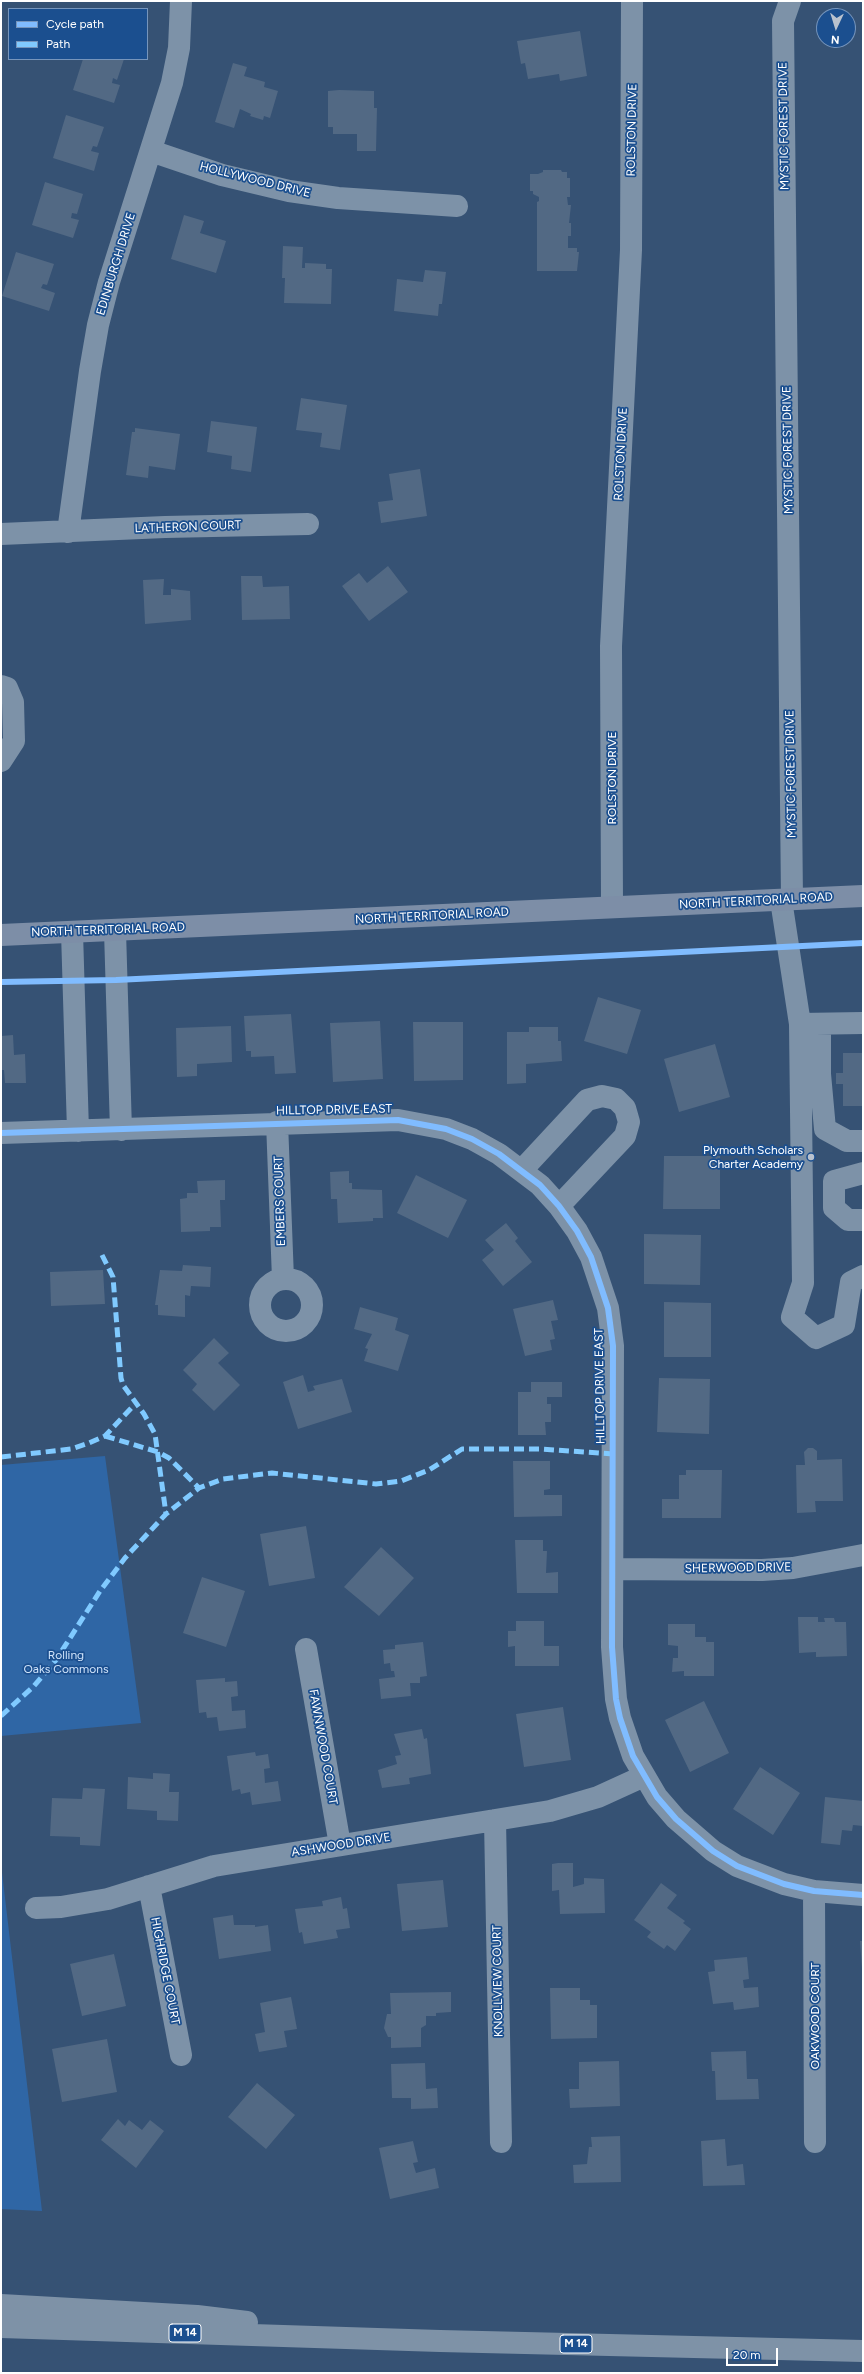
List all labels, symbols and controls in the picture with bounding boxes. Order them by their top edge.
legend [8,8,148,60]
north arrow [816,8,856,48]
text: Cycle path [46,17,104,31]
text: N [831,33,840,46]
text: Path [46,37,70,51]
street label: MYSTIC FOREST DRIVE [776,62,792,190]
street label: ROLSTON DRIVE [624,83,640,177]
street label: HOLLYWOOD DRIVE [198,159,312,201]
street label: EDINBURGH DRIVE [94,211,138,317]
street label: MYSTIC FOREST DRIVE [780,386,796,514]
street label: ROLSTON DRIVE [611,407,631,501]
street label: LATHERON COURT [134,518,242,536]
street label: MYSTIC FOREST DRIVE [783,710,799,838]
street label: ROLSTON DRIVE [605,731,619,825]
street label: NORTH TERRITORIAL ROAD [679,890,833,912]
street label: NORTH TERRITORIAL ROAD [355,905,509,927]
street label: NORTH TERRITORIAL ROAD [31,920,185,940]
street label: HILLTOP DRIVE EAST [276,1102,392,1118]
place label: Plymouth Scholars Charter Academy [703,1143,803,1171]
marker: Plymouth Scholars Charter Academy [806,1152,816,1162]
street label: EMBERS COURT [271,1156,289,1246]
street label: HILLTOP DRIVE EAST [592,1328,608,1444]
street label: SHERWOOD DRIVE [684,1560,792,1576]
park label: Rolling Oaks Commons [23,1648,109,1676]
street label: FAWNWOOD COURT [306,1688,340,1806]
street label: ASHWOOD DRIVE [290,1830,392,1860]
street label: HIGHRIDGE COURT [148,1916,182,2026]
street label: KNOLLVIEW COURT [490,1925,506,2037]
street label: OAKWOOD COURT [808,1963,822,2069]
road number: M 14 [169,2324,201,2342]
road number: M 14 [560,2335,592,2353]
scale bar [728,2340,780,2366]
text: 20 m [733,2348,761,2362]

